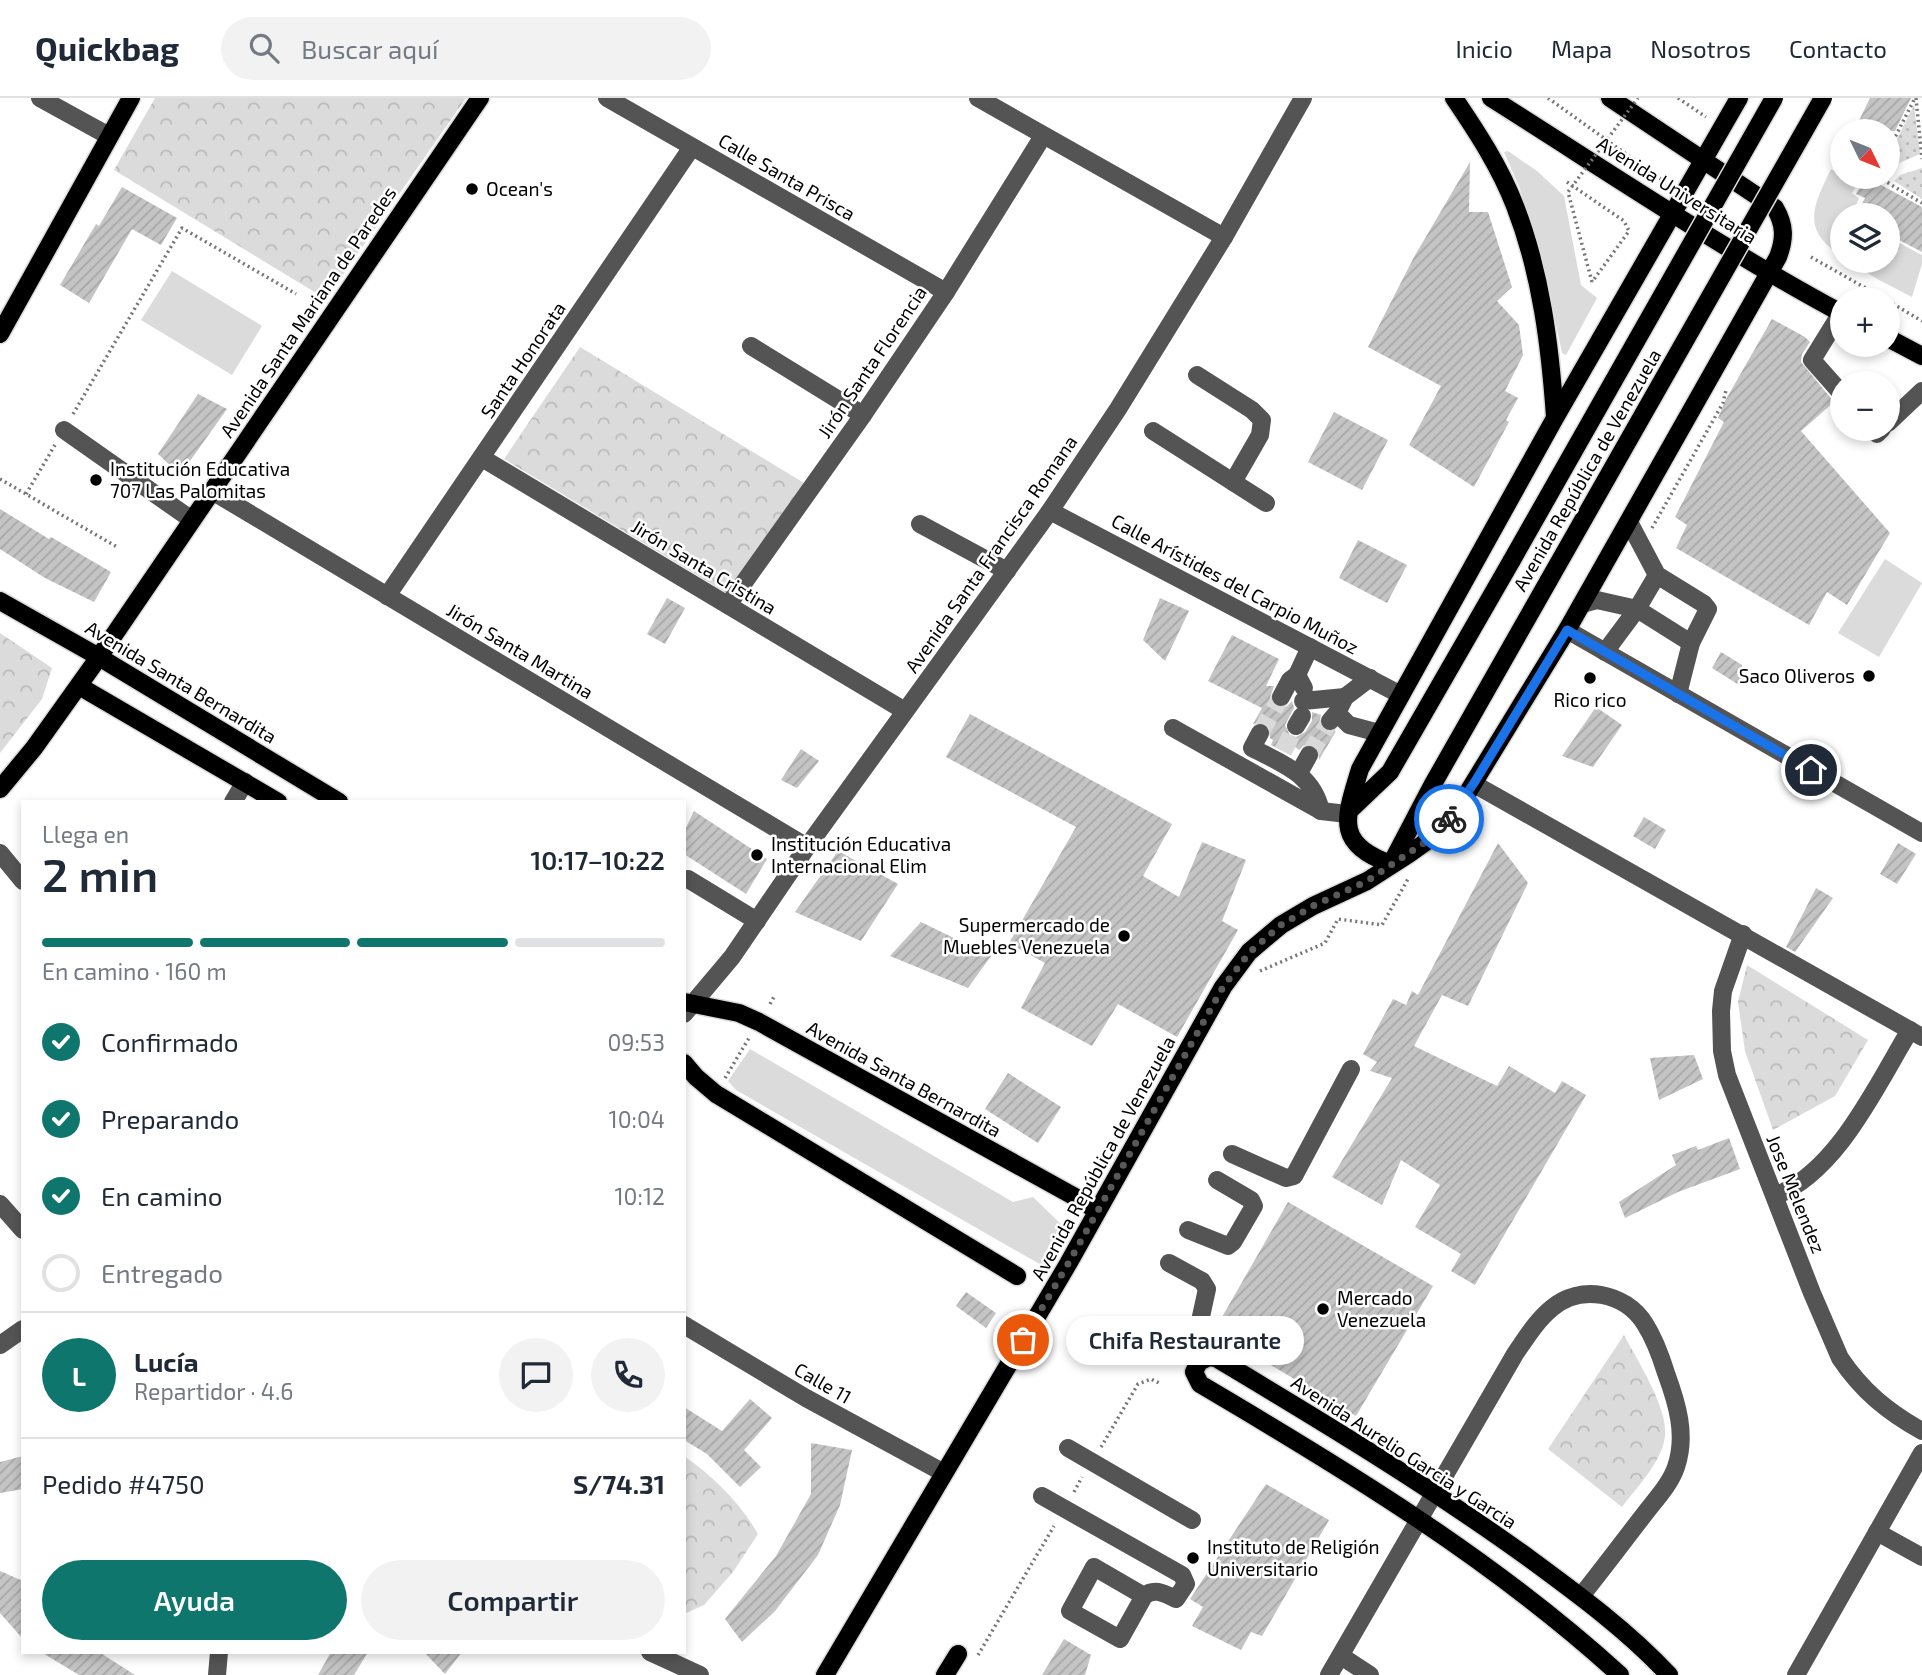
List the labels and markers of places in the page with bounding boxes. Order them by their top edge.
place label: Ocean's [486,177,553,200]
marker: Ocean's [464,181,480,197]
place label: Institución Educativa 707 Las Palomitas [110,457,290,502]
marker: Institución Educativa 707 Las Palomitas [88,472,104,488]
place label: Saco Oliveros [1739,664,1855,687]
marker: Saco Oliveros [1861,668,1877,684]
marker: Rico rico [1582,670,1598,686]
place label: Rico rico [1554,688,1626,711]
pin [1781,740,1841,800]
place label: Institución Educativa Internacional Elim [771,832,951,877]
marker: Institución Educativa Internacional Elim [749,847,765,863]
place label: Supermercado de Muebles Venezuela [943,913,1110,958]
marker: Supermercado de Muebles Venezuela [1116,928,1132,944]
place label: Mercado Venezuela [1337,1286,1426,1331]
marker: Mercado Venezuela [1315,1301,1331,1317]
pin [993,1310,1053,1370]
callout: Chifa Restaurante [1065,1316,1303,1364]
place label: Instituto de Religión Universitario [1207,1535,1380,1580]
marker: Instituto de Religión Universitario [1185,1550,1201,1566]

